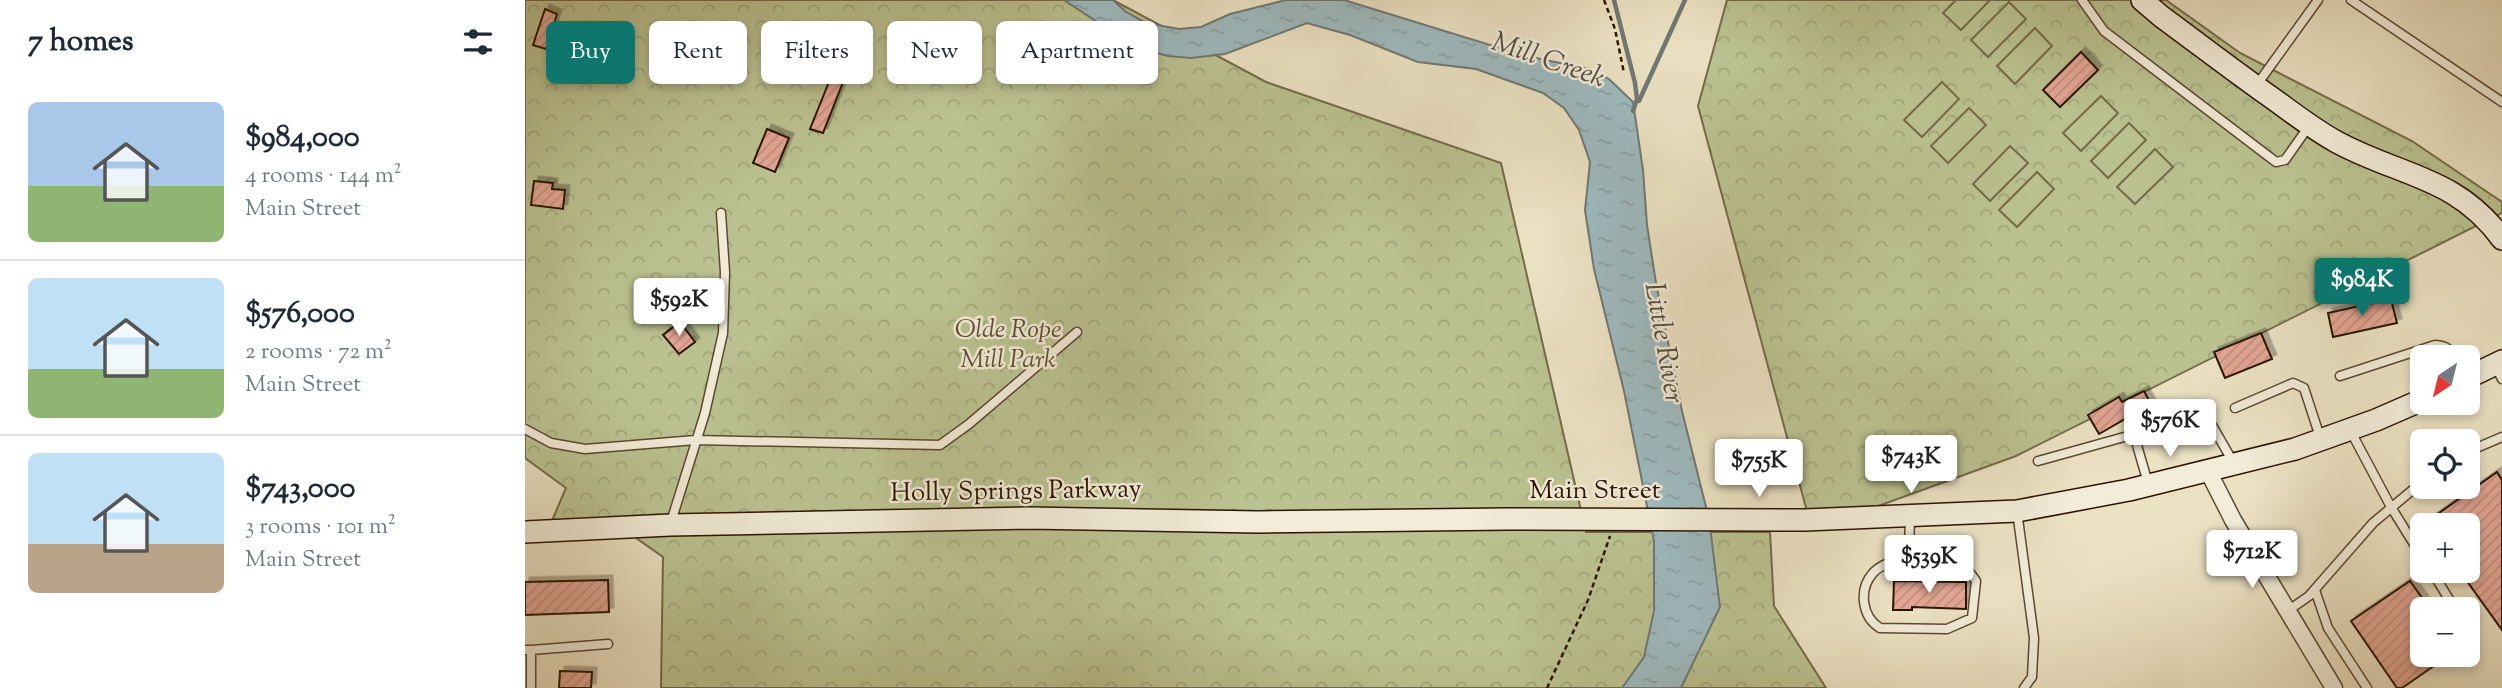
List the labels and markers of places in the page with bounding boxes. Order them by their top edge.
pin: $984K [2313,258,2411,318]
pin: $592K [630,278,728,338]
pin: $576K [2121,400,2219,459]
pin: $743K [1862,435,1960,495]
pin: $755K [1710,440,1808,499]
pin: $712K [2203,530,2301,590]
pin: $539K [1880,536,1978,595]

